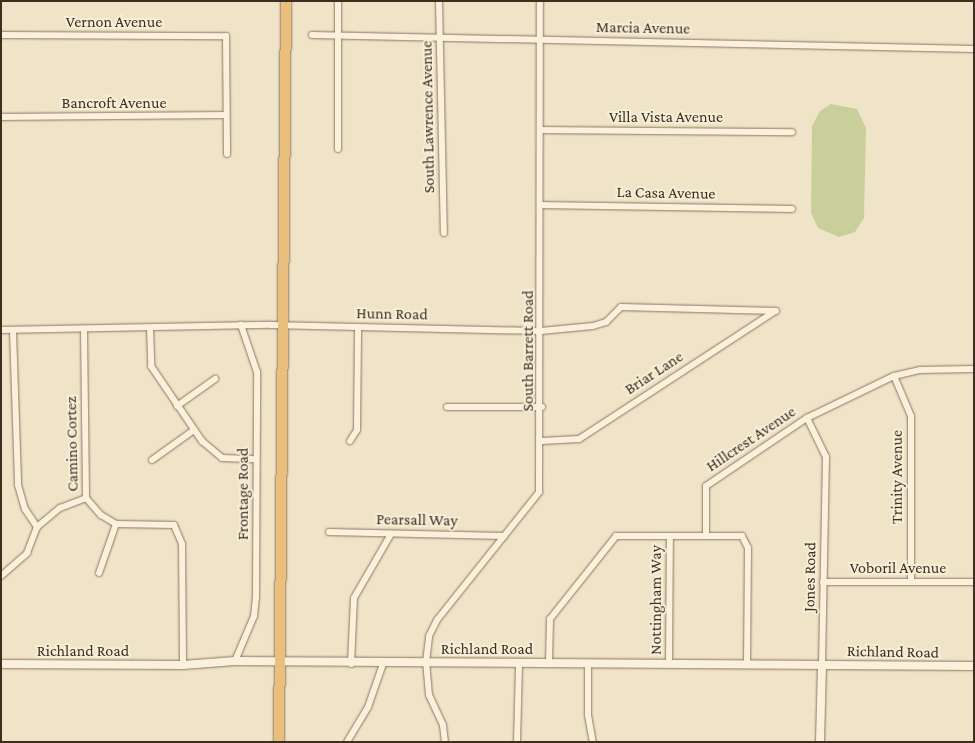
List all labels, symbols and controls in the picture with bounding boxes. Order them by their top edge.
street label: Vernon Avenue [66,12,162,32]
street label: Marcia Avenue [596,18,690,38]
street label: South Lawrence Avenue [417,41,439,193]
street label: Bancroft Avenue [62,93,166,113]
street label: Villa Vista Avenue [609,107,723,127]
street label: La Casa Avenue [616,183,716,203]
street label: South Barrett Road [518,290,538,412]
street label: Hunn Road [356,304,428,324]
street label: Briar Lane [621,347,687,399]
street label: Camino Cortez [62,396,82,492]
street label: Hillcrest Avenue [703,402,799,476]
street label: Trinity Avenue [887,430,907,524]
street label: Frontage Road [233,448,253,540]
street label: Pearsall Way [376,510,458,530]
street label: Jones Road [800,542,820,612]
street label: Nottingham Way [646,545,666,655]
street label: Voboril Avenue [850,558,946,578]
street label: Richland Road [441,639,533,659]
street label: Richland Road [37,641,129,661]
street label: Richland Road [847,642,939,662]

